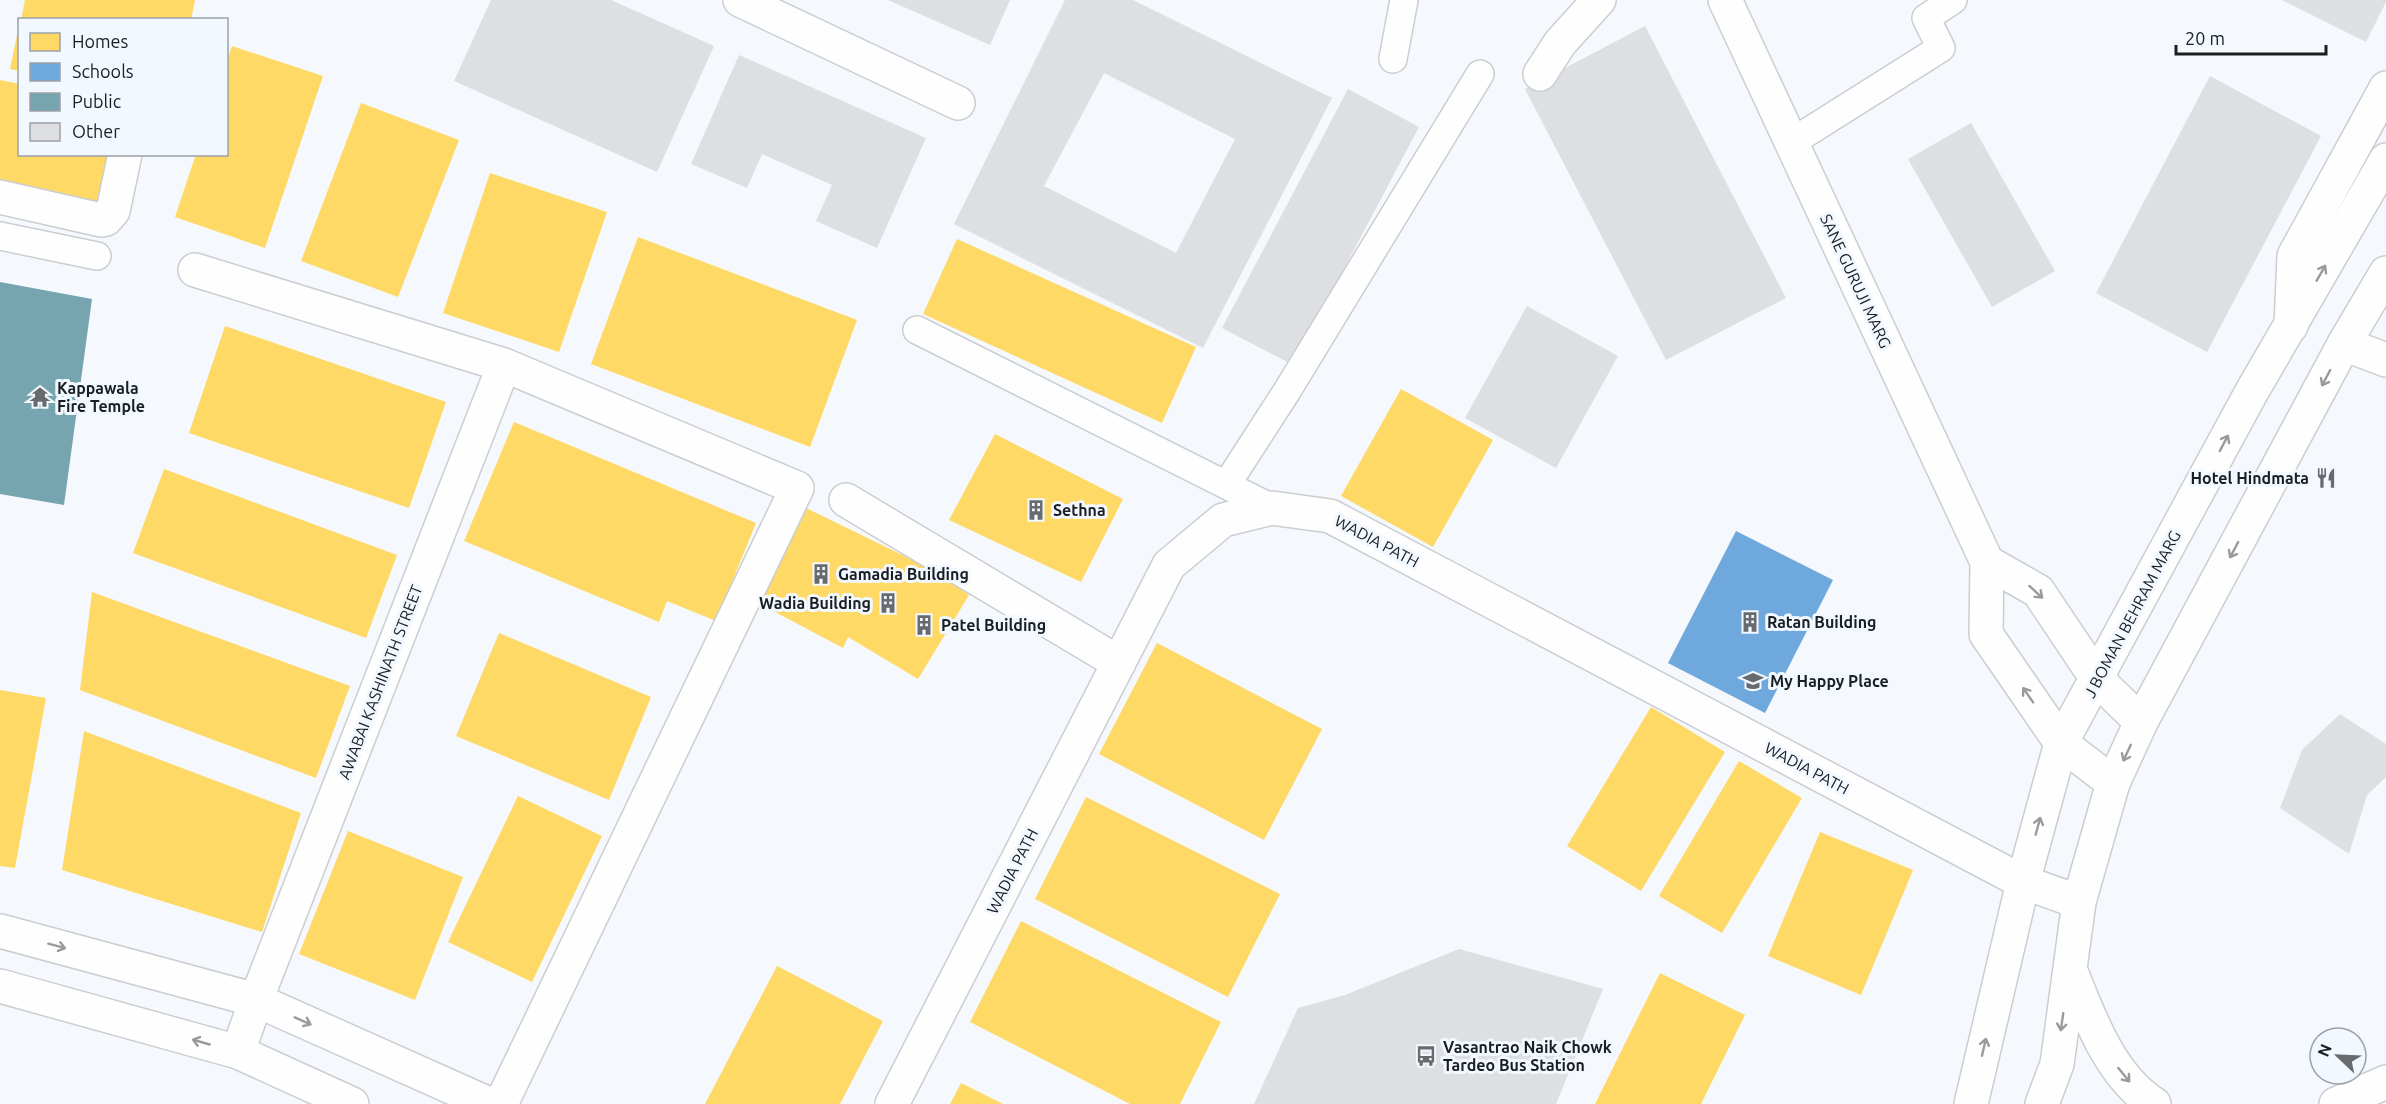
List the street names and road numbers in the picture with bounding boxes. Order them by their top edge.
street label: SANE GURUJI MARG [1817,211,1895,351]
street label: WADIA PATH [1332,511,1422,571]
street label: J BOMAN BEHRAM MARG [2080,527,2184,701]
street label: AWABAI KASHINATH STREET [335,582,425,782]
street label: WADIA PATH [1762,738,1852,798]
street label: WADIA PATH [983,826,1041,916]

